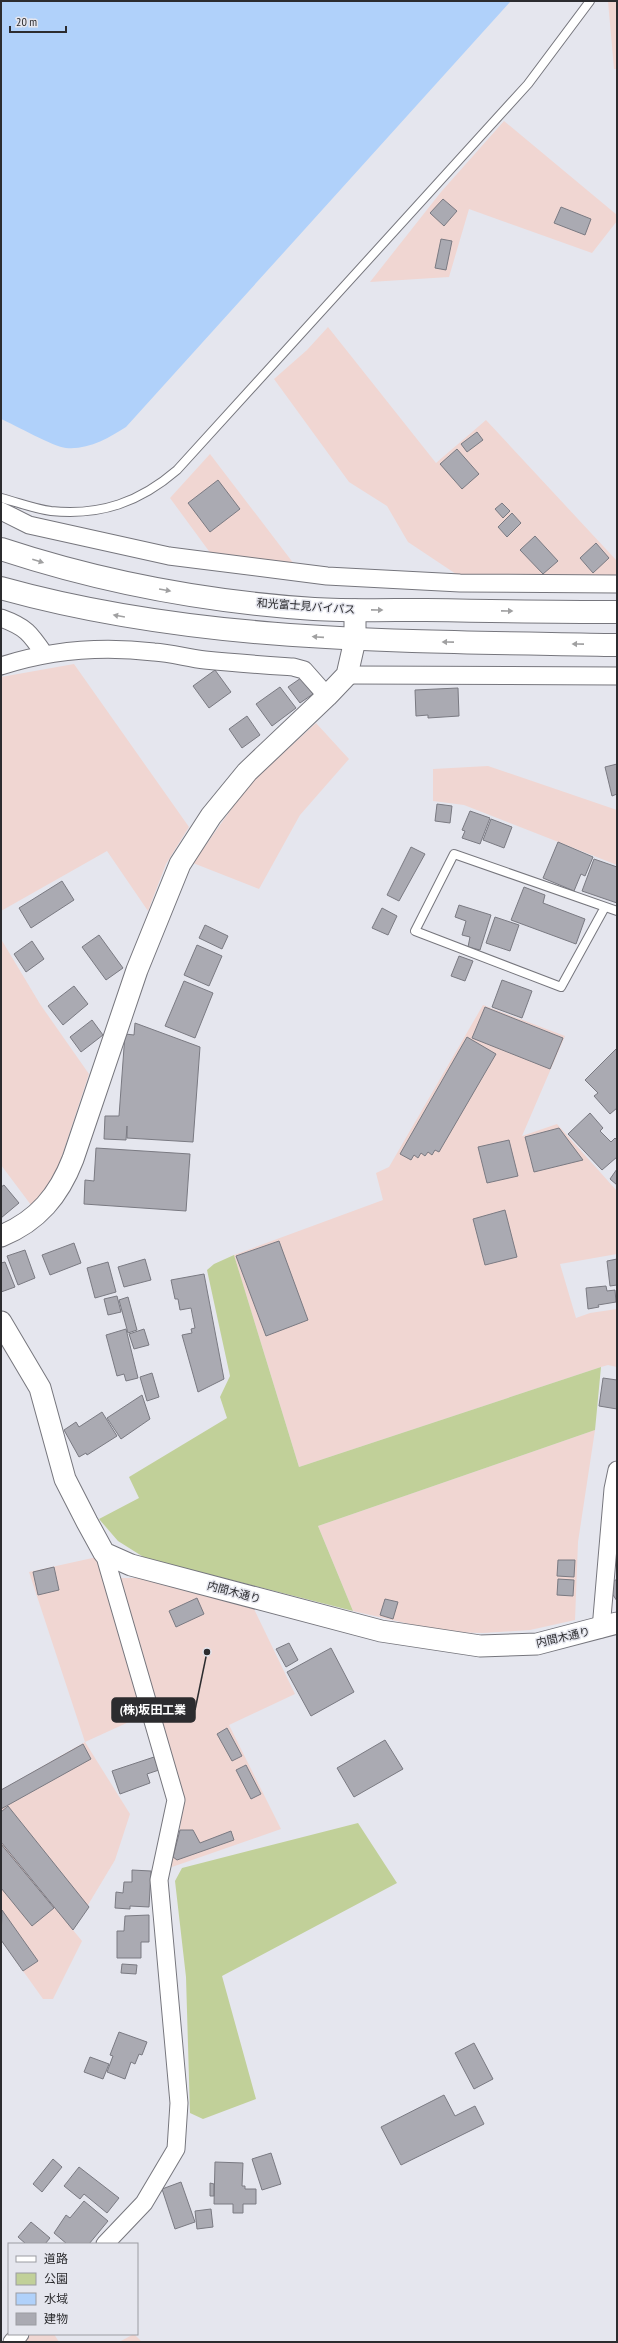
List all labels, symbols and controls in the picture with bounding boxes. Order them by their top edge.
scale bar [10,8,66,34]
text: 20 m [16,14,37,29]
one-way arrow [32,558,44,564]
one-way arrow [159,587,171,593]
street label: 和光富士見バイパス [256,596,356,616]
one-way arrow [371,607,384,613]
one-way arrow [501,608,514,614]
one-way arrow [113,613,126,619]
one-way arrow [312,634,324,641]
one-way arrow [441,639,454,645]
one-way arrow [572,641,584,648]
street label: 内間木通り [206,1578,262,1606]
street label: 内間木通り [535,1624,591,1650]
callout: (株)坂田工業 [112,1698,195,1722]
text: (株)坂田工業 [120,1702,186,1717]
legend [8,2243,138,2335]
text: 道路 [44,2251,68,2266]
text: 公園 [44,2271,68,2286]
text: 水域 [44,2291,68,2306]
text: 建物 [44,2311,68,2326]

